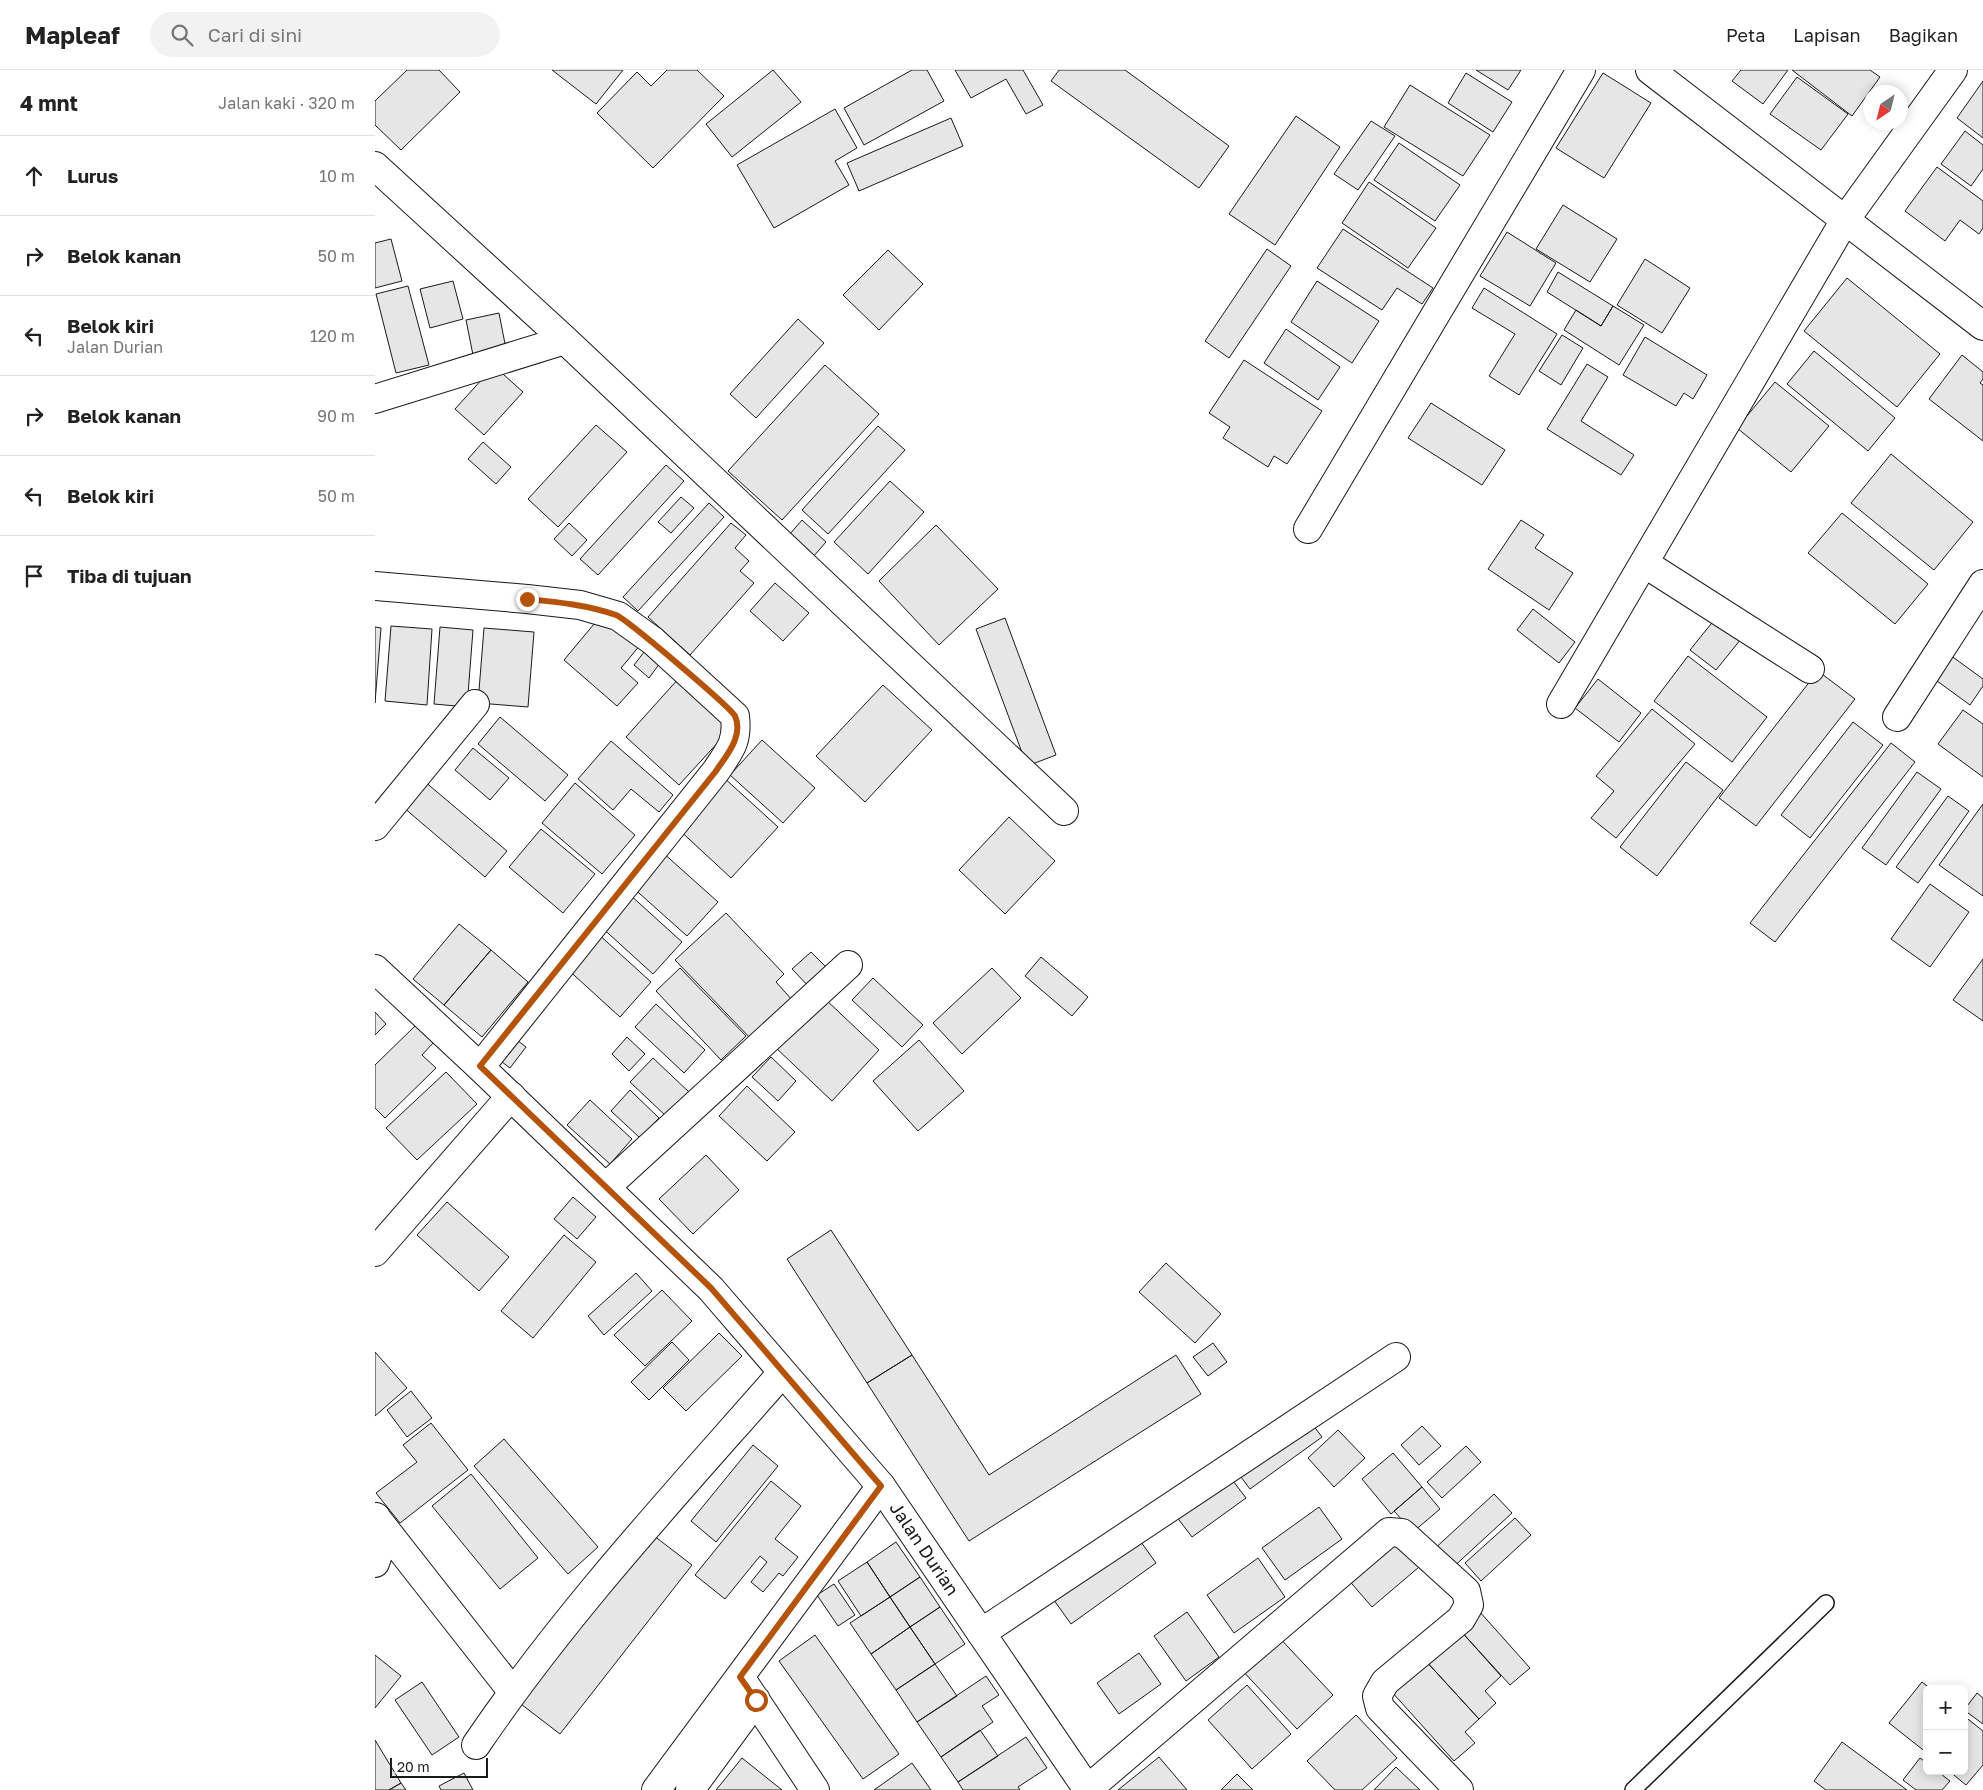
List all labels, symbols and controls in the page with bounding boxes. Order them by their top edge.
search box [150,12,500,57]
text: Mapleaf [25,20,120,49]
icon: search [168,21,196,49]
text: Cari di sini [208,23,302,46]
text: Peta [1726,24,1765,46]
text: Lapisan [1793,24,1861,46]
text: Bagikan [1889,24,1958,46]
north arrow [1863,85,1908,130]
text: 4 mnt [20,90,78,116]
text: Jalan kaki · 320 m [218,93,355,113]
icon: ahead [20,162,48,190]
text: Lurus [67,164,118,187]
text: 10 m [319,166,355,186]
icon: right [20,242,48,270]
text: Belok kanan [67,244,181,267]
text: 50 m [318,246,355,266]
text: Belok kiri [67,314,154,337]
icon: left [20,322,48,350]
text: 120 m [310,326,355,346]
text: Jalan Durian [67,337,163,357]
icon: right [20,402,48,430]
text: Belok kanan [67,404,181,427]
text: 90 m [317,406,355,426]
icon: left [20,482,48,510]
text: Belok kiri [67,484,154,507]
text: 50 m [318,486,355,506]
icon: arrive [20,562,48,590]
text: Tiba di tujuan [67,564,192,587]
route end [516,588,539,611]
street label: Jalan Durian [885,1497,964,1599]
map controls [1923,1685,1968,1775]
button: + [1923,1685,1968,1730]
route start [745,1689,768,1712]
button: − [1923,1730,1968,1775]
scale bar [390,1755,487,1778]
text: 20 m [397,1758,430,1775]

